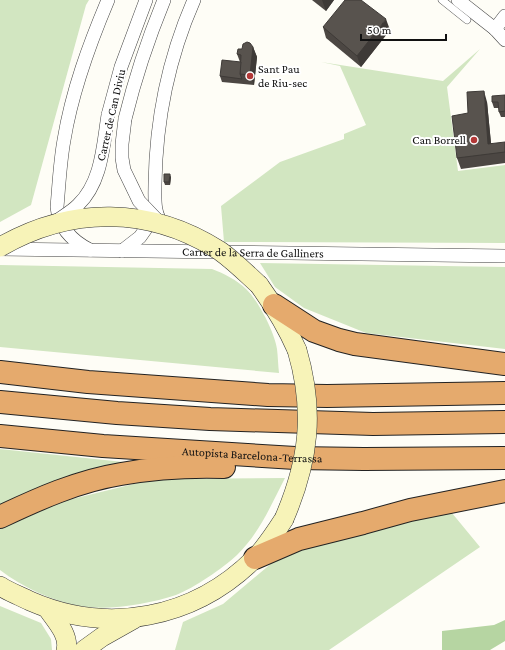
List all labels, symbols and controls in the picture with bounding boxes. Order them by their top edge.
scale bar [361,16,446,42]
text: 50 m [367,23,392,37]
place label: Sant Pau de Riu-sec [258,62,307,90]
street label: Carrer de Can Diviu [94,67,129,162]
marker: Sant Pau de Riu-sec [245,71,255,81]
place label: Can Borrell [412,133,466,147]
marker: Can Borrell [469,135,479,145]
street label: Carrer de la Serra de Galliners [182,245,324,260]
street label: Autopista Barcelona-Terrassa [182,444,323,465]

